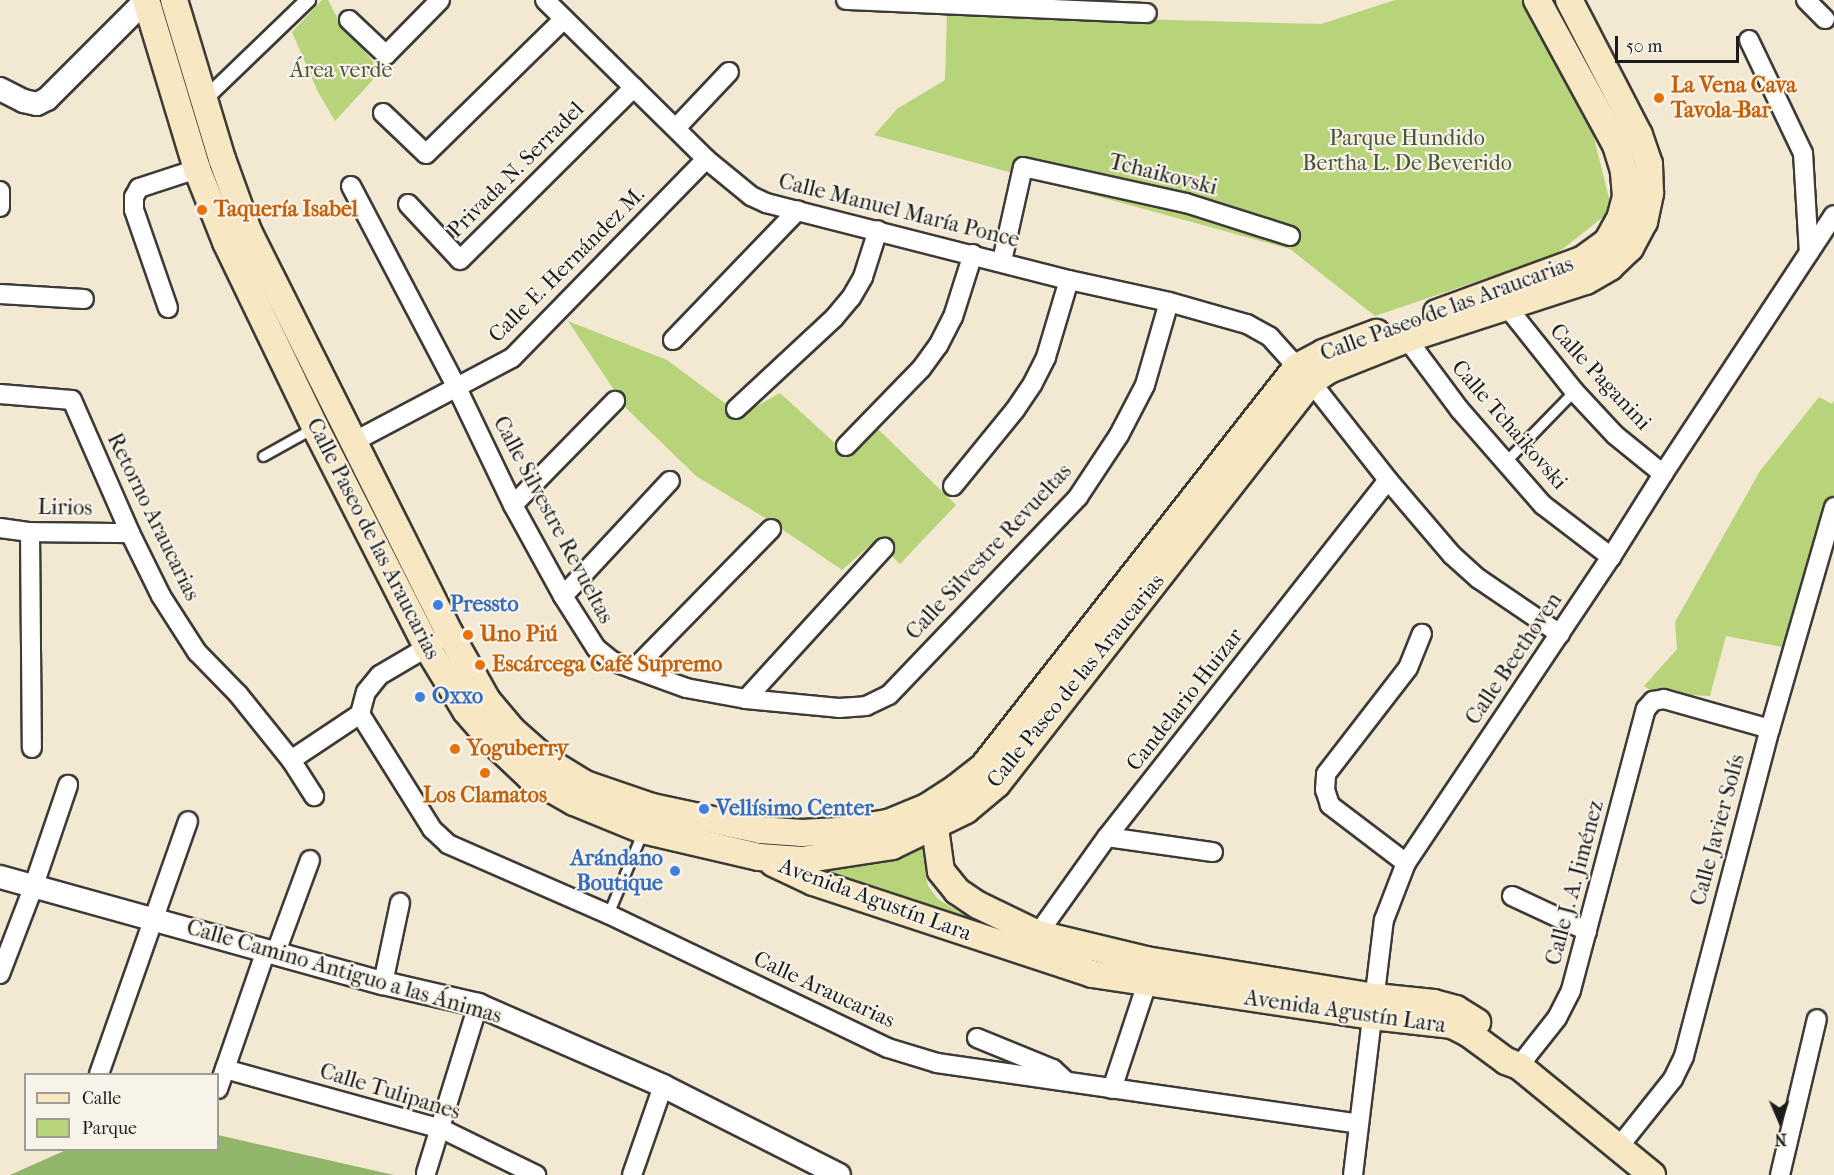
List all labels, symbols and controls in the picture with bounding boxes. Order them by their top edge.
scale bar [1618,24,1742,62]
text: 50 m [1626,36,1662,57]
park label: Área verde [290,58,392,84]
place label: La Vena Cava Tavola-Bar [1671,72,1796,124]
marker: La Vena Cava Tavola-Bar [1652,91,1666,105]
street label: Privada N. Serradel [442,96,590,244]
park label: Parque Hundido Bertha L. De Beverido [1302,125,1512,176]
street label: Tchaikovski [1106,149,1220,201]
street label: Calle Manuel María Ponce [776,168,1022,254]
street label: Calle E. Hernández M. [484,182,650,348]
place label: Taquería Isabel [214,197,358,223]
marker: Taquería Isabel [195,203,209,217]
street label: Calle Paseo de las Araucarias [1317,251,1577,367]
street label: Calle Paganini [1544,318,1656,436]
street label: Calle Tchaikovski [1446,355,1572,495]
street label: Calle Silvestre Revueltas [487,412,619,628]
street label: Calle Paseo de las Araucarias [301,414,445,664]
street label: Retorno Araucarias [101,429,205,605]
street label: Calle Silvestre Revueltas [901,459,1077,645]
street label: Lirios [37,494,93,522]
street label: Calle Paseo de las Araucarias [982,569,1170,793]
street label: Calle Beethoven [1460,588,1568,730]
place label: Pressto [450,592,519,618]
marker: Pressto [431,598,445,612]
place label: Uno Piú [480,622,558,648]
street label: Candelario Huizar [1121,623,1249,777]
marker: Uno Piú [461,628,475,642]
place label: Escárcega Café Supremo [492,652,722,678]
marker: Escárcega Café Supremo [473,658,487,672]
place label: Oxxo [432,684,483,710]
marker: Oxxo [413,690,427,704]
place label: Yoguberry [467,736,568,762]
marker: Yoguberry [448,742,462,756]
street label: Calle Javier Solís [1685,751,1751,909]
marker: Los Clamatos [478,766,492,780]
place label: Los Clamatos [423,783,547,809]
place label: Vellísimo Center [716,796,874,822]
street label: Calle J. A. Jiménez [1540,798,1610,968]
marker: Vellísimo Center [697,802,711,816]
place label: Arándano Boutique [571,845,663,896]
street label: Avenida Agustín Lara [775,853,975,947]
marker: Arándano Boutique [668,864,682,878]
street label: Calle Camino Antiguo a las Ánimas [183,914,505,1030]
street label: Calle Araucarias [749,946,899,1034]
street label: Avenida Agustín Lara [1243,985,1447,1039]
street label: Calle Tulipanes [316,1058,464,1126]
legend [24,1073,219,1151]
text: Calle [82,1088,121,1109]
north arrow [1750,1091,1810,1151]
text: Parque [82,1118,137,1139]
text: N [1774,1130,1787,1149]

